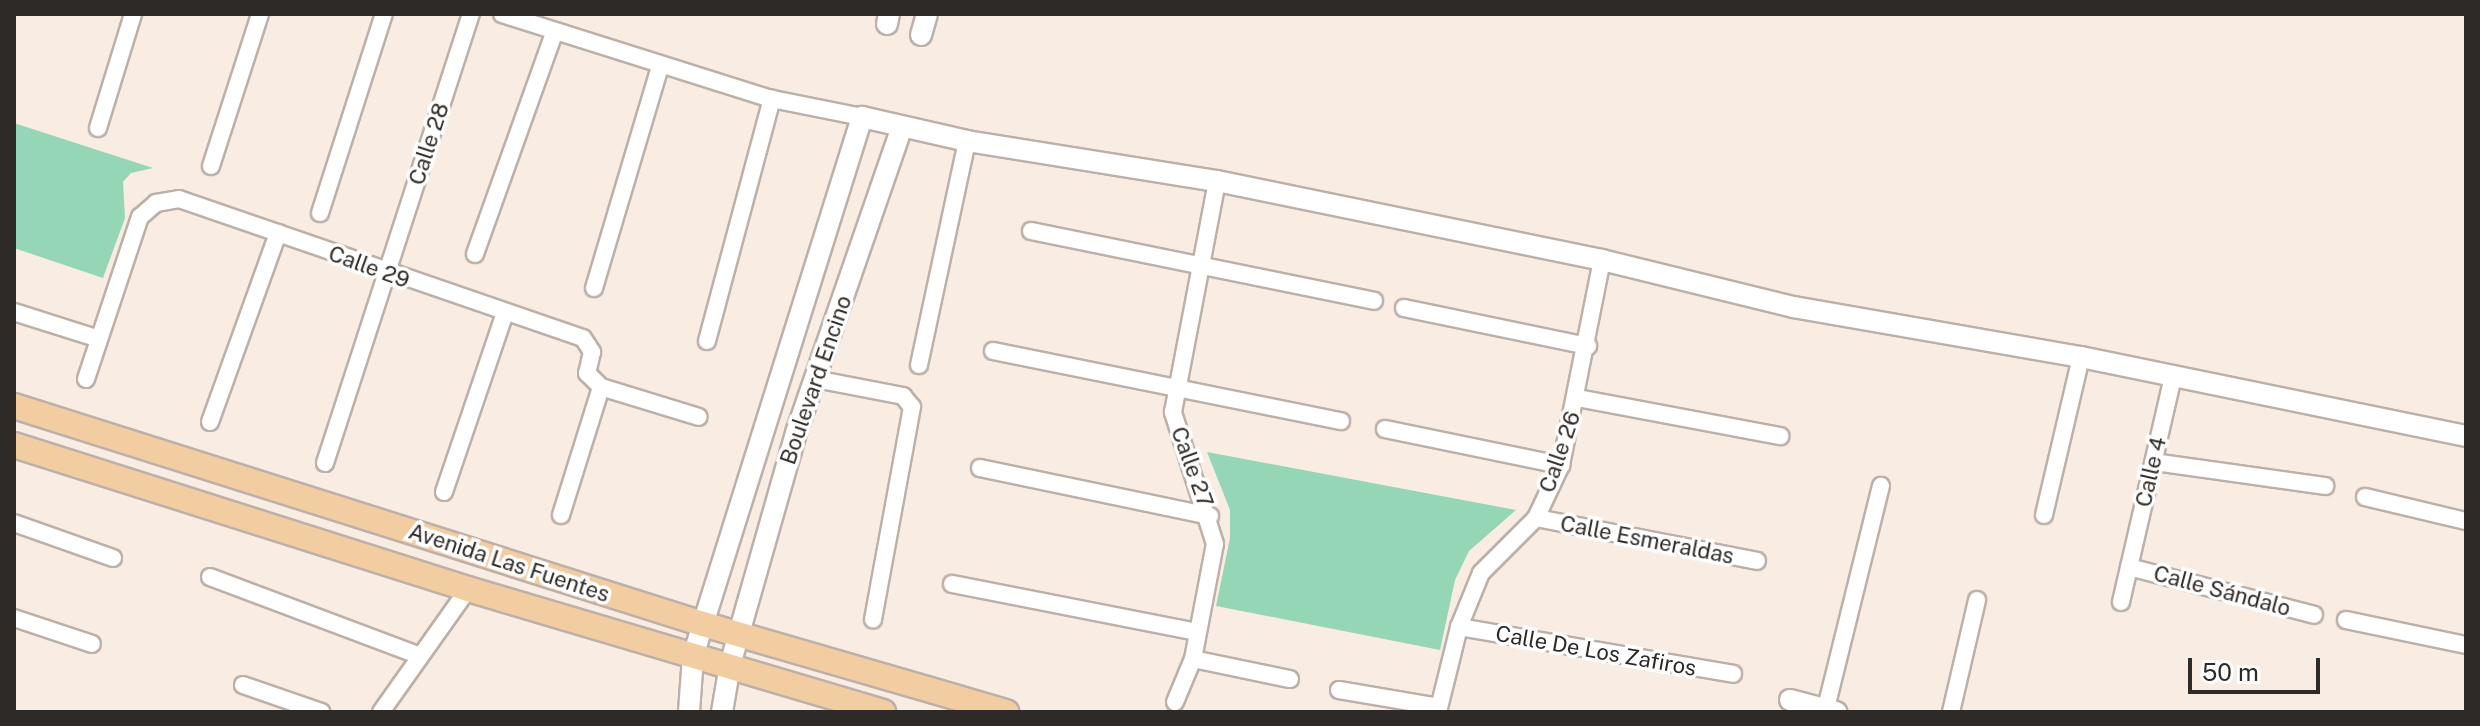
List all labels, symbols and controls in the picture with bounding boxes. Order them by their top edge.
street label: Calle 28 [403,100,455,188]
street label: Calle 29 [325,240,413,294]
street label: Boulevard Encino [775,292,857,468]
street label: Calle 26 [1534,408,1586,496]
street label: Calle 27 [1165,423,1219,511]
street label: Calle 4 [2130,434,2172,510]
street label: Calle Esmeraldas [1558,510,1736,570]
street label: Avenida Las Fuentes [405,518,613,608]
street label: Calle Sándalo [2151,560,2293,622]
street label: Calle De Los Zafiros [1493,620,1699,682]
scale bar [2192,642,2324,692]
text: 50 m [2202,658,2259,686]

